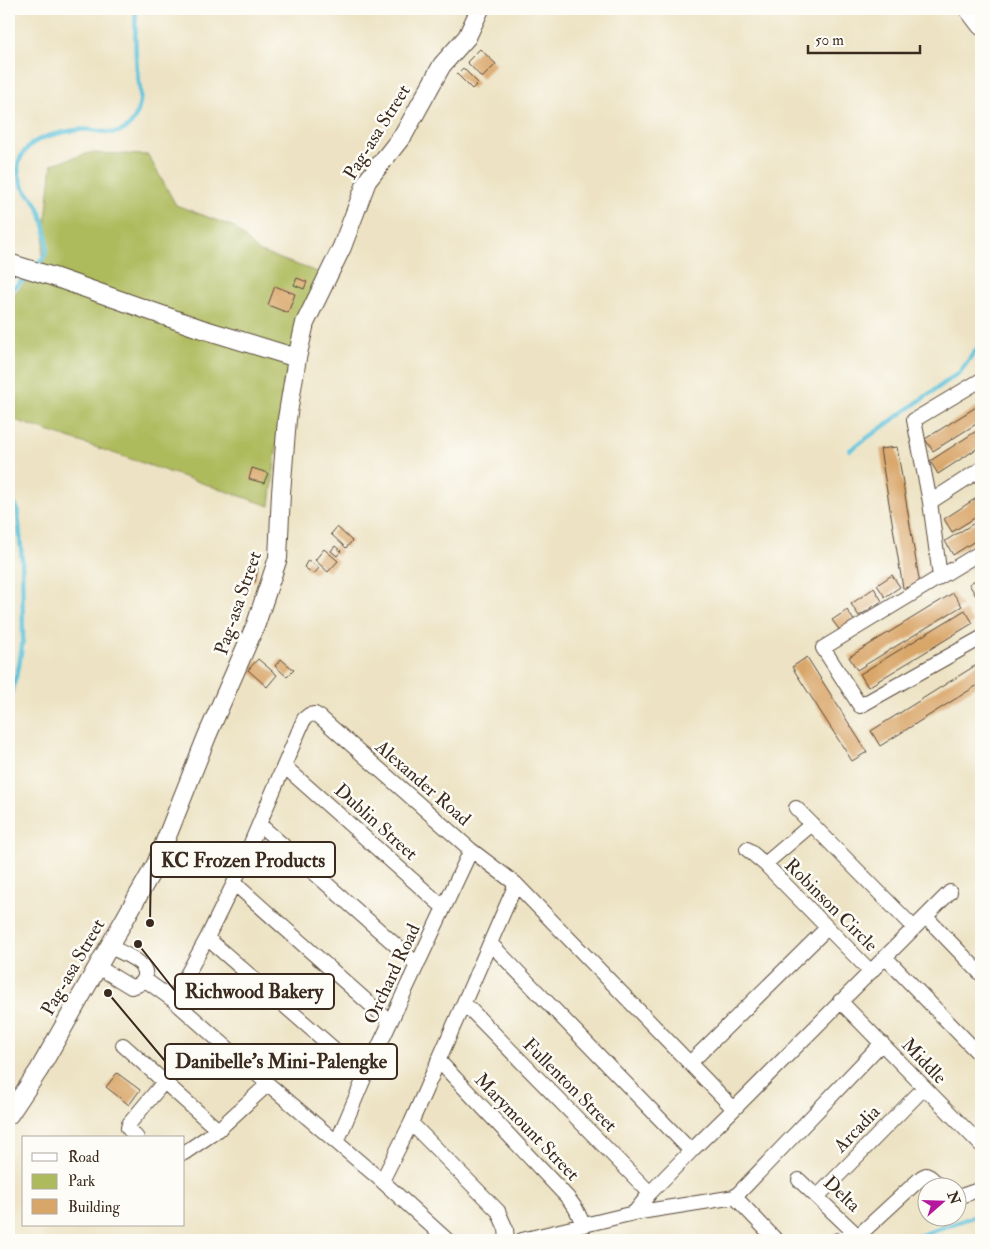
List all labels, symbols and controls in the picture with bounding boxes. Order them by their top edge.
scale bar [808,22,920,54]
text: 50 m [815,31,844,50]
street label: Pag-asa Street [338,80,416,184]
street label: Pag-asa Street [209,548,267,658]
street label: Alexander Road [370,734,476,831]
street label: Dublin Street [329,778,423,866]
callout: KC Frozen Products [151,842,335,877]
text: KC Frozen Products [161,848,325,873]
street label: Robinson Circle [779,853,883,957]
street label: Pag-asa Street [36,914,110,1020]
street label: Orchard Road [358,919,426,1028]
callout: Richwood Bakery [175,974,334,1009]
text: Richwood Bakery [185,979,324,1005]
street label: Fullenton Street [518,1033,622,1137]
street label: Middle [896,1033,952,1089]
callout: Danibelle's Mini-Palengke [165,1044,397,1079]
text: Danibelle's Mini-Palengke [175,1049,388,1075]
street label: Marymount Street [469,1068,585,1186]
street label: Arcadia [828,1100,885,1158]
legend [22,1136,185,1226]
text: Road [68,1148,100,1167]
street label: Delta [818,1171,866,1217]
text: Park [68,1172,95,1191]
north arrow [918,1176,968,1226]
text: N [943,1188,964,1207]
text: Building [68,1198,120,1217]

